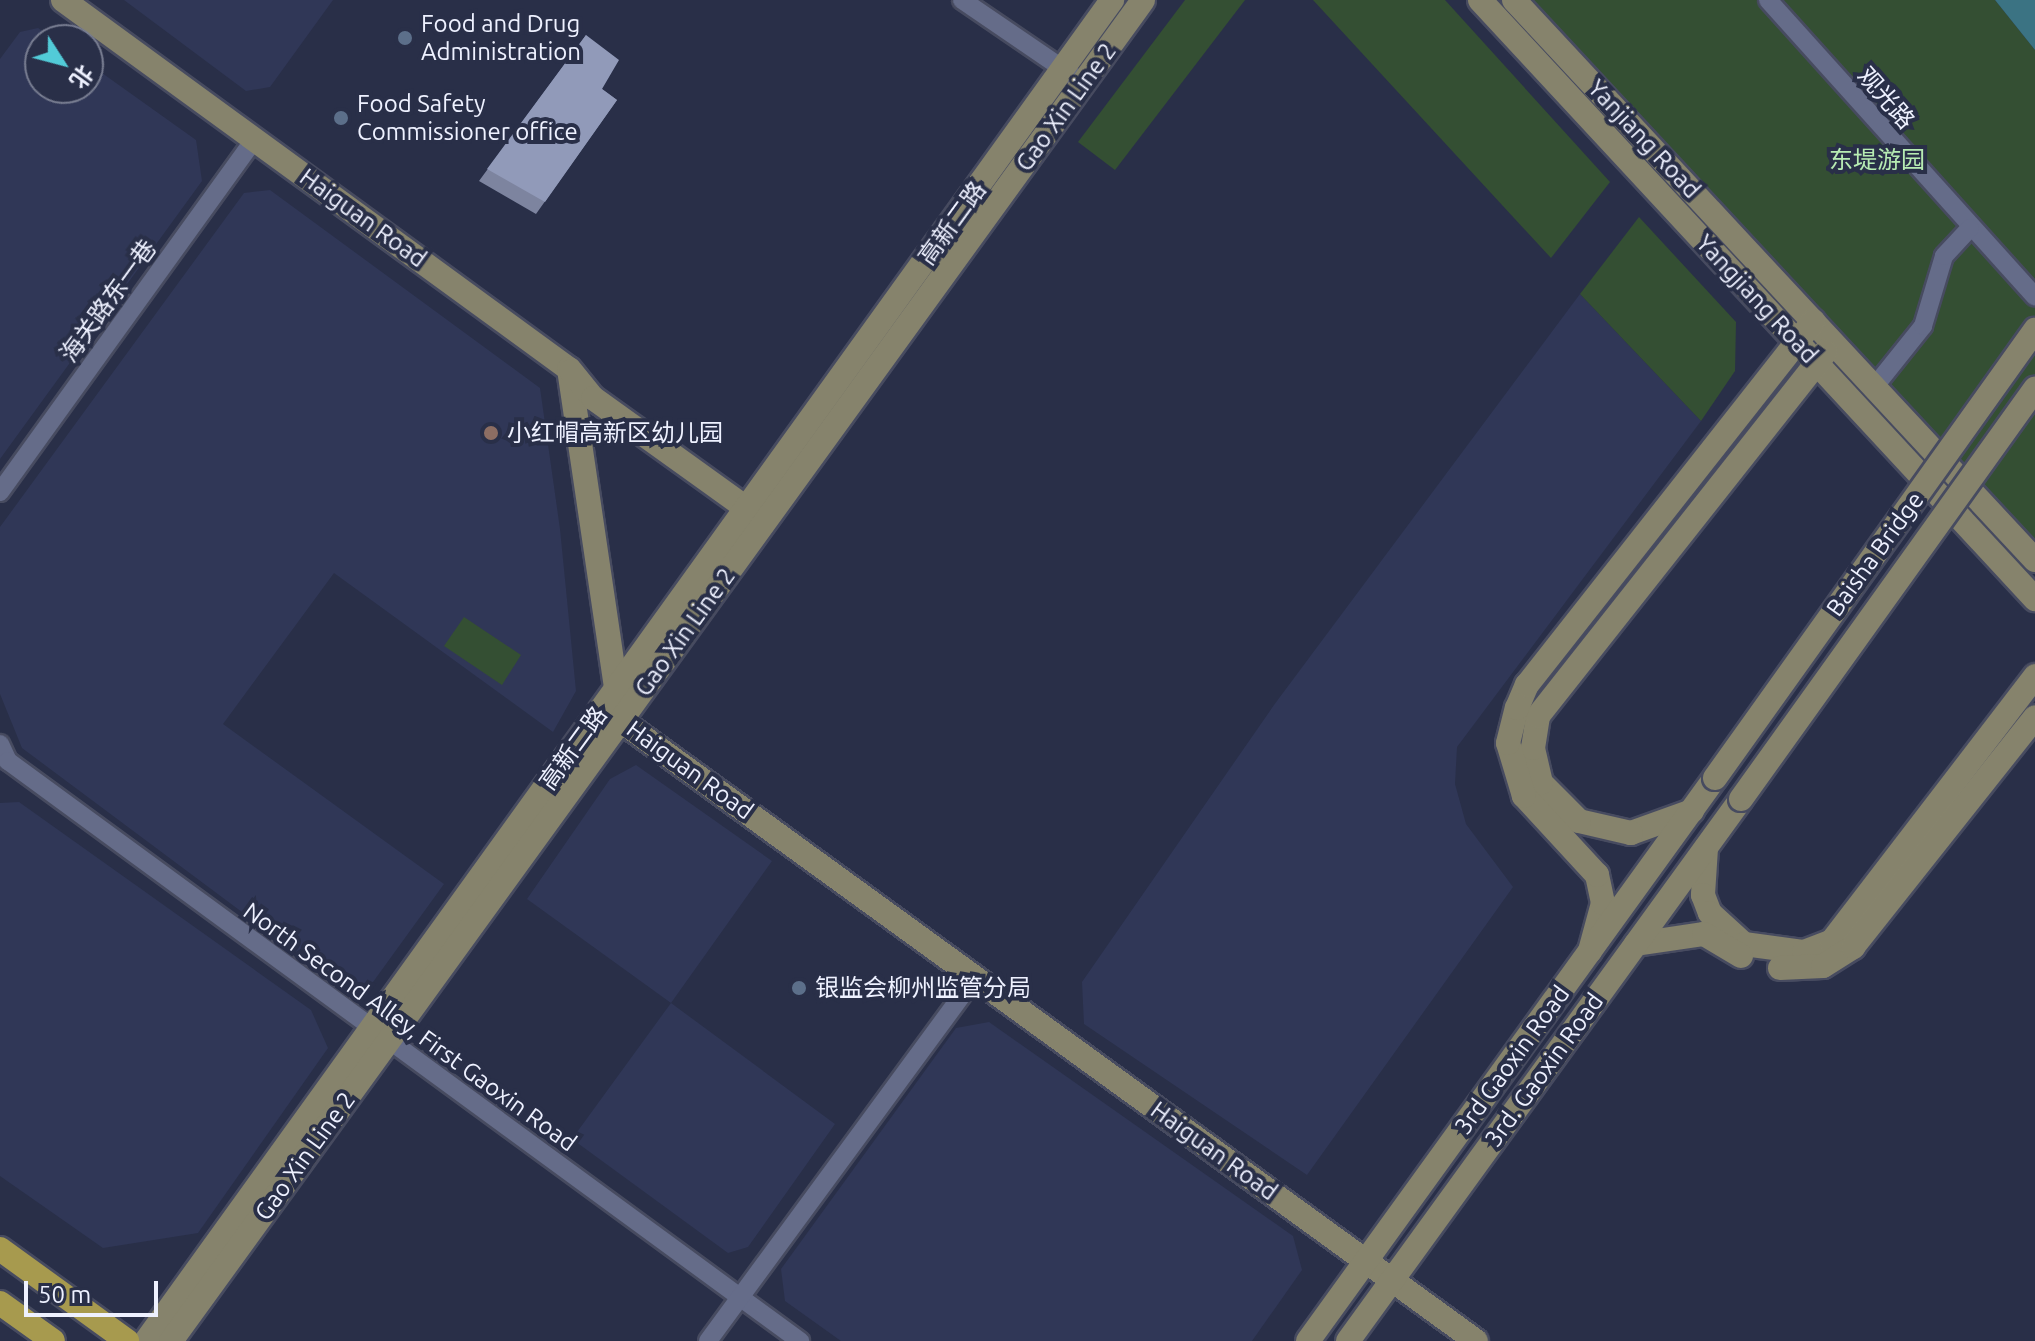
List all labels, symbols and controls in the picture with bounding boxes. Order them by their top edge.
place label: Food and Drug Administration [421,10,581,66]
north arrow [24,24,104,104]
marker: Food and Drug Administration [396,29,414,47]
street label: Gao Xin Line 2 [1010,37,1122,177]
text: 北 [66,61,99,93]
street label: 观光路 [1852,61,1920,135]
street label: Yanjiang Road [1582,74,1706,204]
place label: Food Safety Commissioner office [357,90,578,146]
marker: Food Safety Commissioner office [332,109,350,127]
park label: 东堤游园 [1829,146,1925,174]
street label: Haiguan Road [294,162,432,274]
street label: 高新二路 [912,176,992,270]
street label: Yangjiang Road [1690,229,1824,369]
street label: 海关路东一巷 [54,234,162,368]
place label: 小红帽高新区幼儿园 [507,419,723,447]
marker: 小红帽高新区幼儿园 [482,424,500,442]
street label: Baisha Bridge [1820,486,1930,622]
street label: Gao Xin Line 2 [629,562,741,702]
street label: 高新二路 [533,701,613,795]
street label: Haiguan Road [621,714,759,826]
street label: North Second Alley, First Gaoxin Road [238,896,582,1158]
place label: 银监会柳州监管分局 [815,974,1031,1002]
marker: 银监会柳州监管分局 [790,979,808,997]
street label: 3rd Gaoxin Road [1448,980,1576,1140]
street label: 3rd. Gaoxin Road [1479,988,1609,1152]
street label: Gao Xin Line 2 [249,1086,361,1226]
street label: Haiguan Road [1145,1095,1283,1207]
scale bar [28,1265,162,1315]
text: 50 m [38,1281,91,1308]

